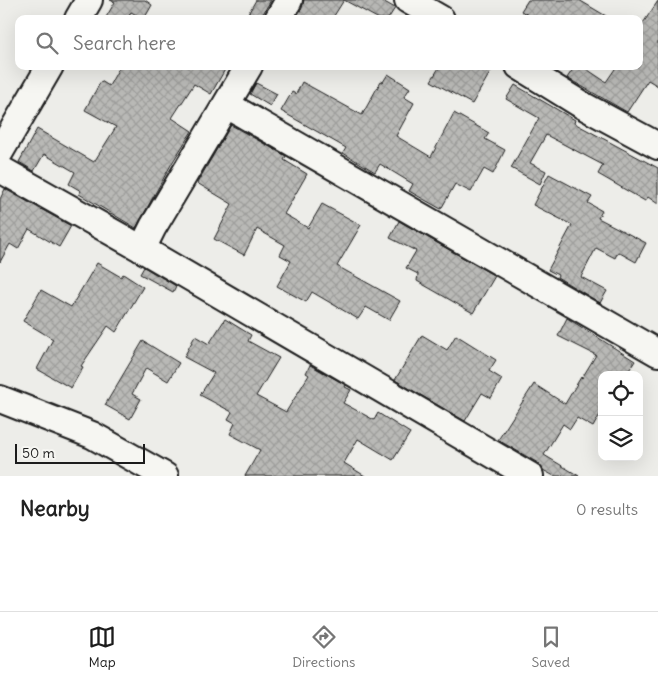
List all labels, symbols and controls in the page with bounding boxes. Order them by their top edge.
search box [15,15,643,70]
icon: search [33,29,61,57]
text: Search here [73,31,176,55]
map controls [598,371,643,461]
button: locate [598,371,643,416]
button: layers [598,416,643,461]
scale bar [15,441,145,464]
text: 50 m [22,444,55,462]
text: Nearby [20,495,90,522]
text: 0 results [576,499,638,519]
tab: Map [88,623,116,671]
tab: Directions [292,623,355,671]
tab: Saved [532,623,570,671]

